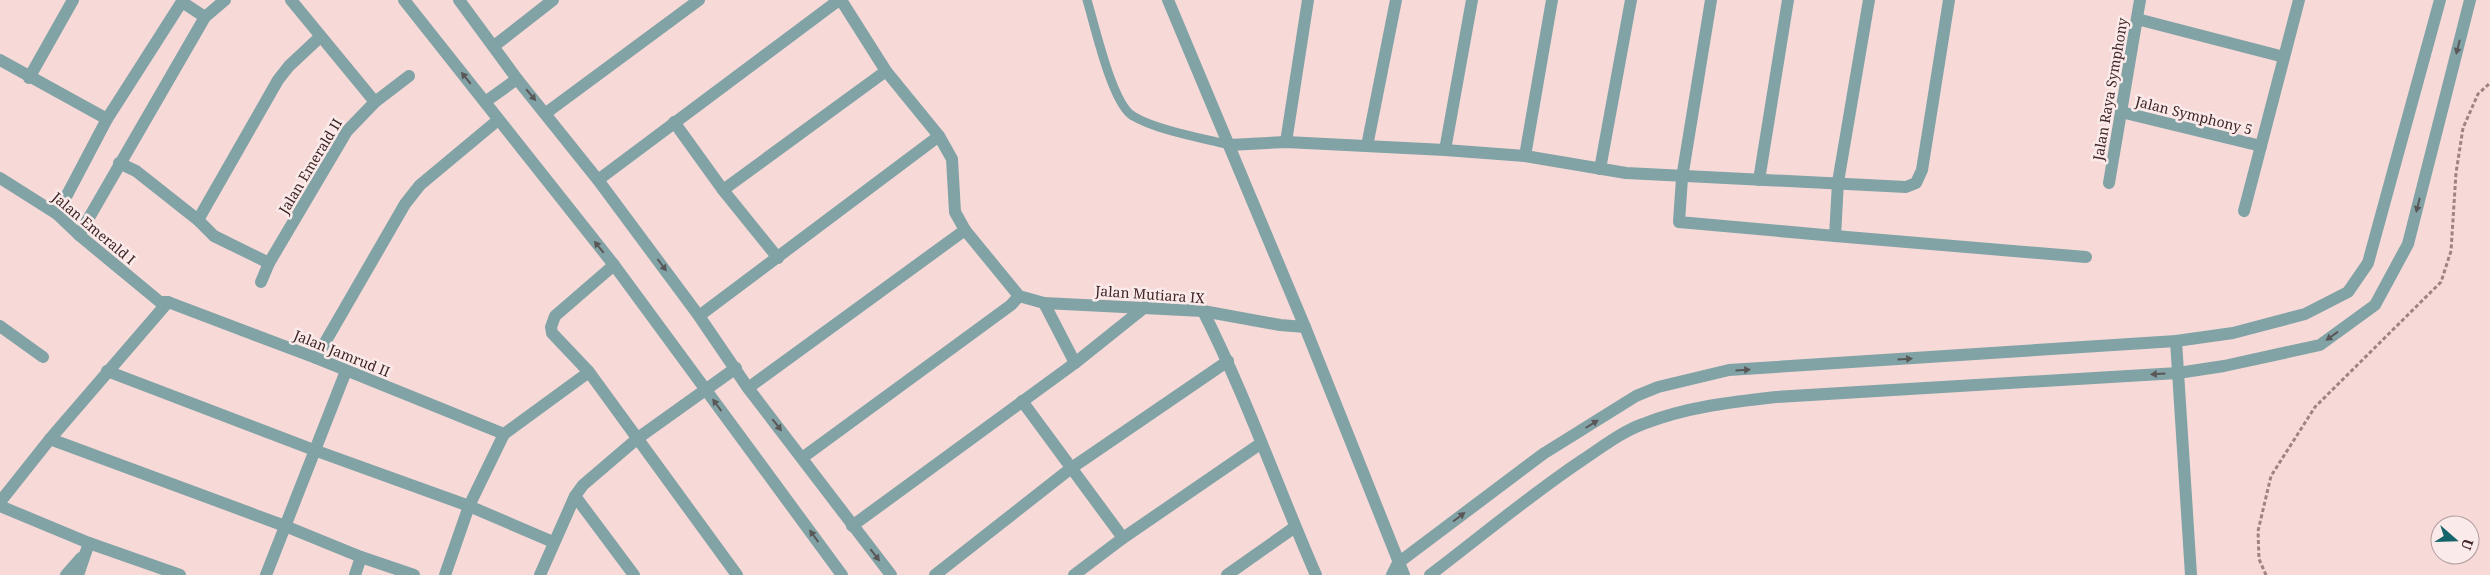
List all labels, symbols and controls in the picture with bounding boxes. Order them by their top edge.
street label: Jalan Raya Symphony [2088,16,2132,163]
one-way arrow [2454,40,2462,55]
one-way arrow [461,72,472,85]
one-way arrow [525,88,536,101]
street label: Jalan Symphony 5 [2133,91,2254,139]
street label: Jalan Emerald II [273,115,346,218]
street label: Jalan Emerald I [48,187,140,268]
one-way arrow [2414,197,2422,212]
one-way arrow [593,241,604,254]
one-way arrow [656,258,667,271]
street label: Jalan Mutiara IX [1094,281,1206,307]
street label: Jalan Jamrud II [290,325,393,381]
one-way arrow [2326,330,2339,341]
one-way arrow [1897,355,1913,363]
one-way arrow [1735,365,1751,373]
one-way arrow [2150,370,2166,378]
one-way arrow [712,398,722,412]
one-way arrow [772,419,783,432]
one-way arrow [1585,419,1599,428]
one-way arrow [1452,512,1465,523]
north arrow [2430,515,2480,565]
one-way arrow [808,530,819,543]
text: U [2457,536,2478,553]
one-way arrow [870,548,881,561]

